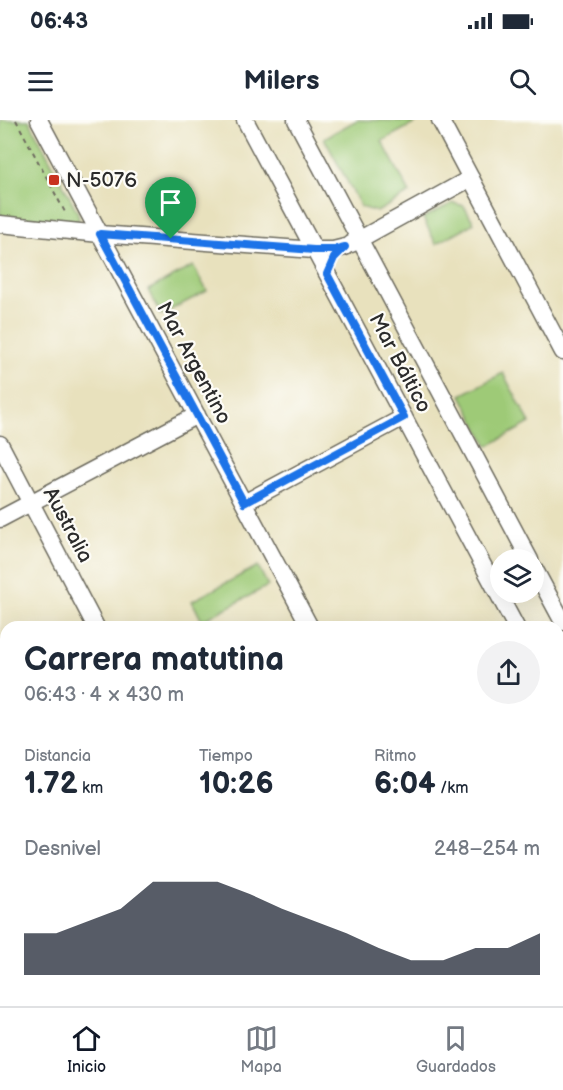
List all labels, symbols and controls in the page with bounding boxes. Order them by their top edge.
text: 06:43 [30,8,88,35]
icon: menu [24,65,57,98]
text: Milers [243,65,320,97]
icon: search [506,65,539,98]
place label: N-5076 [66,168,137,193]
marker: N-5076 [47,173,61,187]
pin [145,177,196,239]
icon: arrive [154,186,187,219]
street label: Mar Argentino [151,298,237,428]
street label: Mar Báltico [363,309,437,417]
street label: Australia [38,483,98,567]
map controls [490,549,544,603]
button: layers [490,549,544,603]
text: Carrera matutina [24,640,284,680]
button: share [477,641,540,704]
text: 06:43 · 4 × 430 m [24,683,184,707]
text: Distancia [24,747,91,766]
text: Tiempo [199,747,253,766]
text: Ritmo [374,747,416,766]
text: 1.72 [24,766,78,802]
text: 10:26 [199,766,274,802]
text: 6:04 [374,766,436,802]
text: km [78,779,103,798]
text: /km [436,779,468,798]
text: Desnivel [24,837,101,861]
text: 248–254 m [434,837,540,861]
tab: Inicio [67,1022,106,1077]
tab: Mapa [241,1022,282,1077]
tab: Guardados [416,1022,496,1077]

